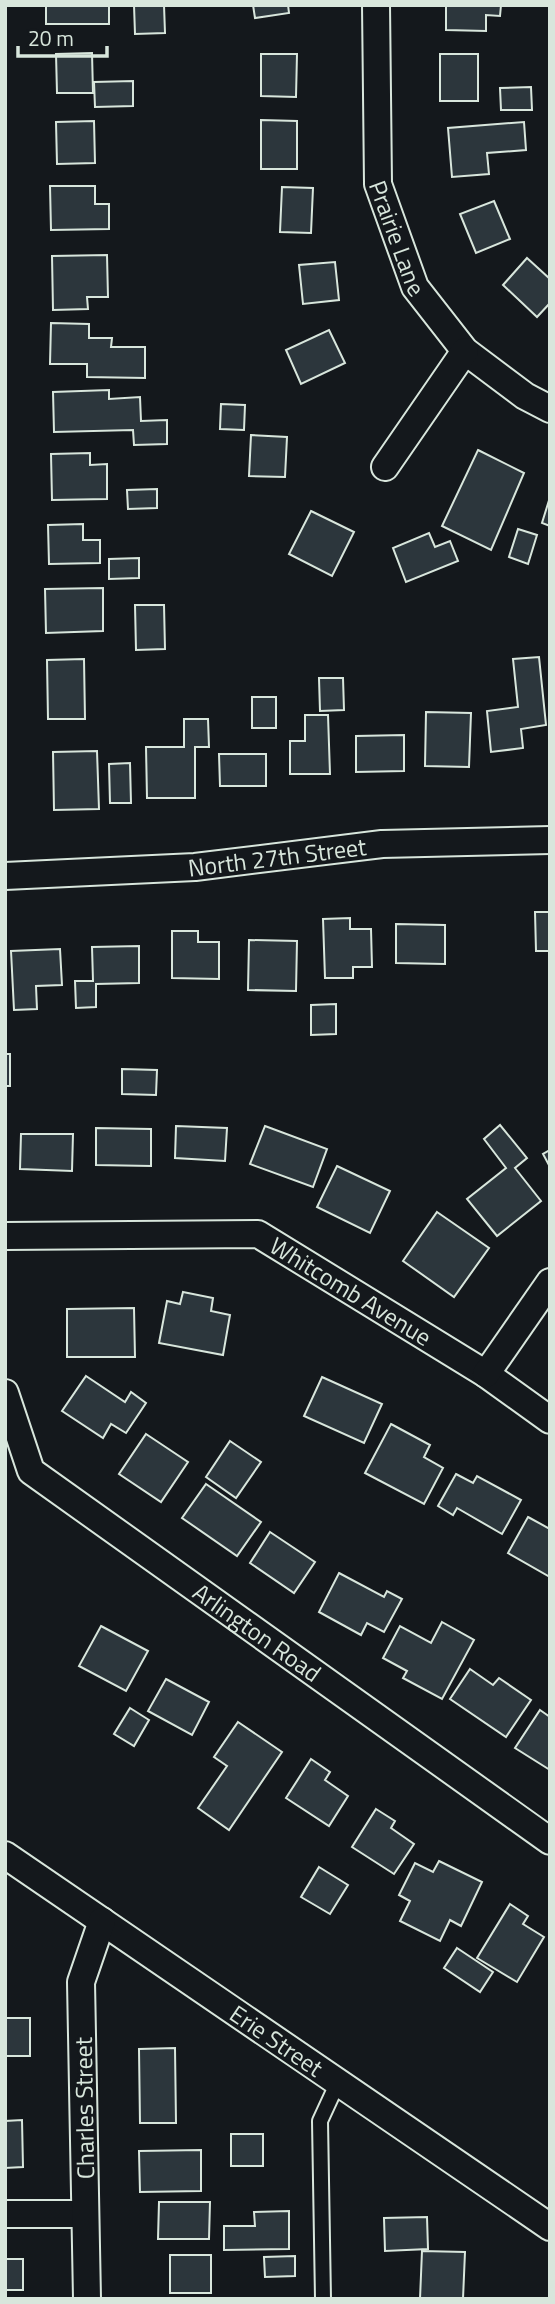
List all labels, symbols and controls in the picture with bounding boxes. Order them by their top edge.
scale bar [18,14,107,58]
text: 20 m [28,22,74,54]
street label: Prairie Lane [360,175,434,304]
street label: North 27th Street [186,828,369,886]
street label: Whitcomb Avenue [263,1228,439,1354]
street label: Arlington Road [186,1574,329,1690]
street label: Erie Street [223,1996,331,2086]
street label: Charles Street [65,2036,103,2179]

